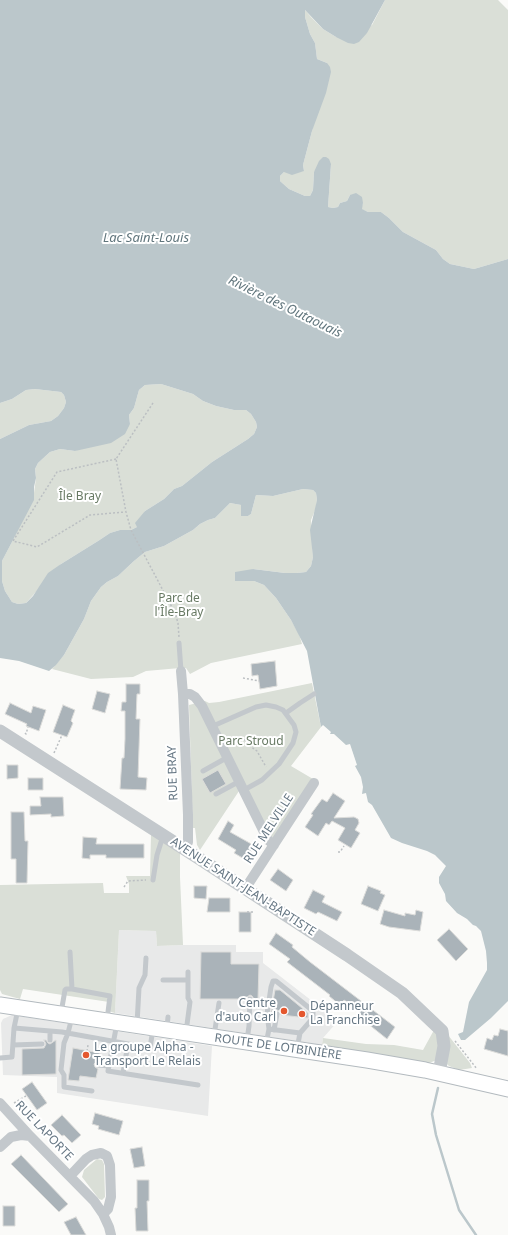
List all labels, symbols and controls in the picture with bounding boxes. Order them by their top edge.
water label: Lac Saint-Louis [103,230,189,246]
water label: Rivière des Outaouais [226,273,344,341]
park label: Île Bray [59,490,101,504]
park label: Parc de l'Île-Bray [155,592,203,620]
park label: Parc Stroud [218,735,284,749]
street label: RUE BRAY [165,745,181,801]
street label: RUE MELVILLE [241,791,297,867]
street label: AVENUE SAINT-JEAN-BAPTISTE [168,835,318,939]
place label: Centre d'auto Carl [215,997,276,1025]
place label: Dépanneur La Franchise [310,1000,380,1028]
marker: Centre d'auto Carl [279,1006,289,1016]
marker: Dépanneur La Franchise [297,1009,307,1019]
street label: ROUTE DE LOTBINIÈRE [214,1031,342,1063]
place label: Le groupe Alpha - Transport Le Relais [94,1041,201,1069]
marker: Le groupe Alpha - Transport Le Relais [81,1050,91,1060]
street label: RUE LAPORTE [12,1098,76,1164]

